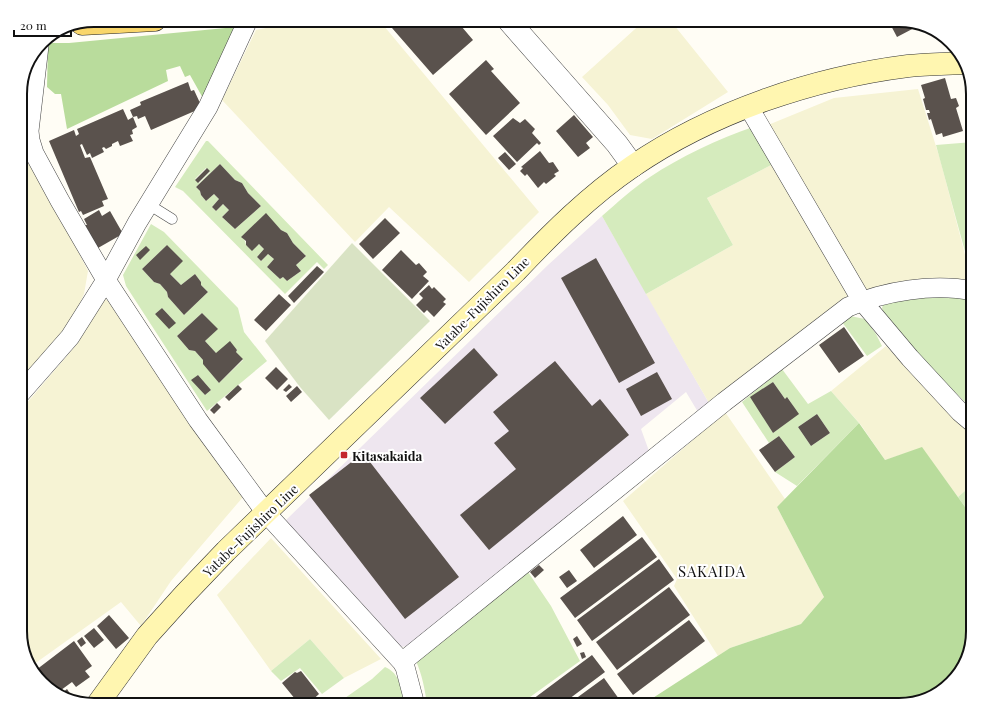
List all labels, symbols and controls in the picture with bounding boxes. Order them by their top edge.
scale bar [14,12,71,38]
text: 20 m [20,17,47,33]
street label: Yatabe-Fujishiro Line [431,252,533,354]
place label: Kitasakaida [352,447,423,464]
marker: Kitasakaida [339,450,349,460]
street label: Yatabe-Fujishiro Line [198,480,302,581]
district label: SAKAIDA [678,561,746,581]

